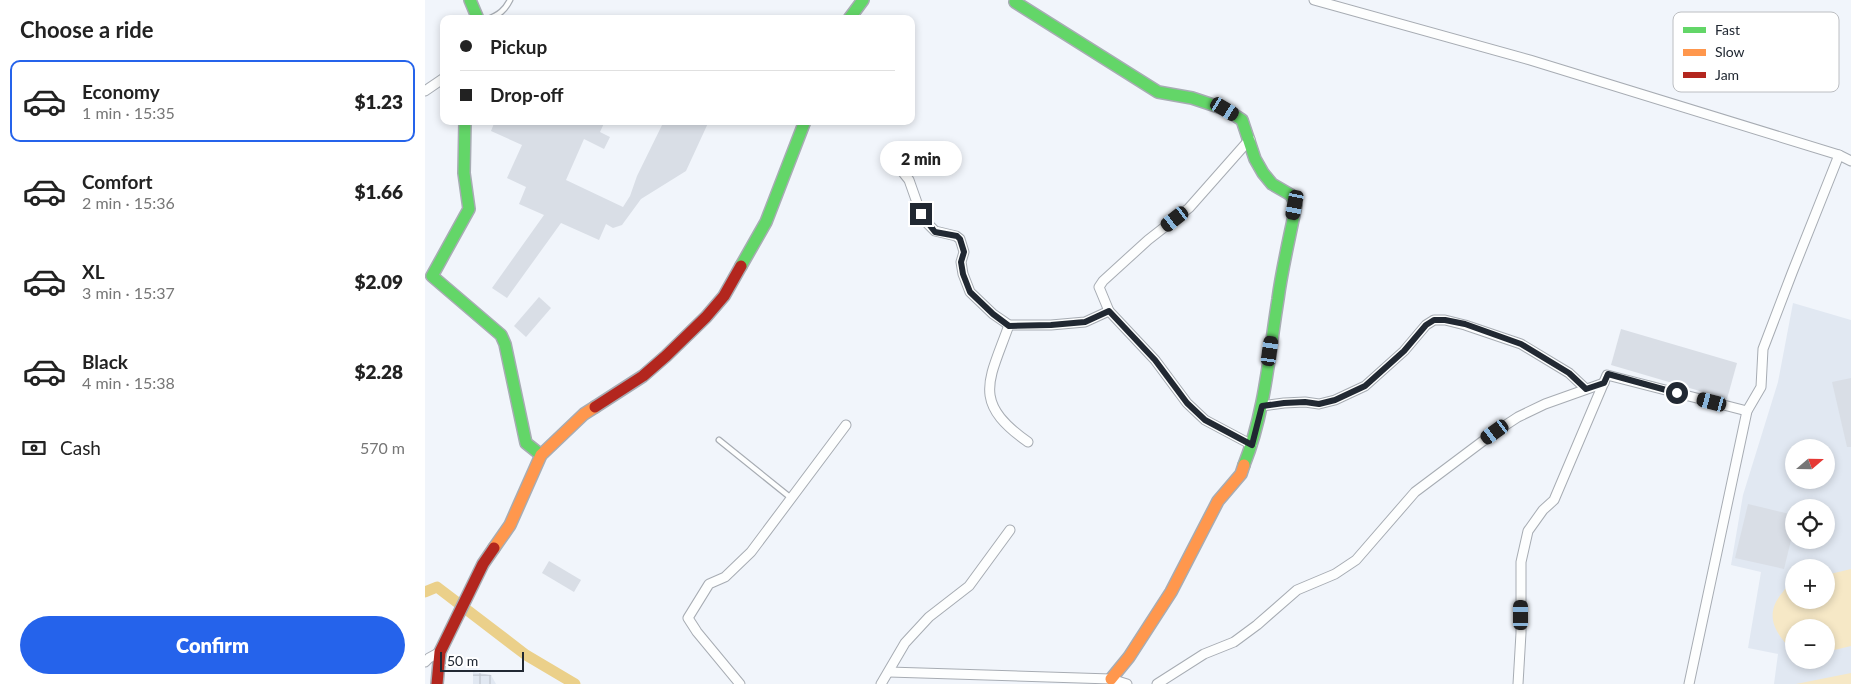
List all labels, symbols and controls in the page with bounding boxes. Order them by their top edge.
legend [1673,12,1839,92]
text: Choose a ride [20,16,154,43]
text: Fast [1715,21,1740,38]
text: Pickup [490,35,547,58]
text: Slow [1715,43,1745,60]
text: Jam [1715,66,1739,83]
icon: car [22,79,67,124]
text: Economy [82,80,160,103]
text: Drop-off [490,83,564,106]
text: $1.23 [354,90,403,113]
car [1208,95,1241,123]
text: 1 min · 15:35 [82,103,175,122]
callout: 2 min [880,142,962,176]
text: 2 min [901,149,941,168]
icon: car [22,169,67,214]
text: Comfort [82,170,153,193]
text: $1.66 [354,180,403,203]
car [1284,189,1305,221]
text: 2 min · 15:36 [82,193,175,212]
route end [910,203,932,225]
car [1158,204,1191,234]
icon: car [22,259,67,304]
text: XL [82,260,105,283]
text: $2.09 [354,270,403,293]
text: 3 min · 15:37 [82,283,175,302]
car [1260,335,1279,367]
icon: car [22,349,67,394]
text: Black [82,350,128,373]
text: $2.28 [354,360,403,383]
text: 4 min · 15:38 [82,373,175,392]
route start [1666,382,1688,404]
car [1695,391,1728,413]
car [1478,417,1511,447]
icon: cash [20,434,48,462]
text: Cash [60,436,101,459]
text: 570 m [360,438,405,457]
north arrow [1785,439,1835,489]
map controls [1785,439,1835,669]
button: locate [1785,499,1835,549]
button: + [1785,559,1835,609]
car [1513,600,1528,630]
button: Confirm [20,616,405,674]
button: − [1785,619,1835,669]
scale bar [440,649,524,672]
text: 50 m [447,652,478,669]

